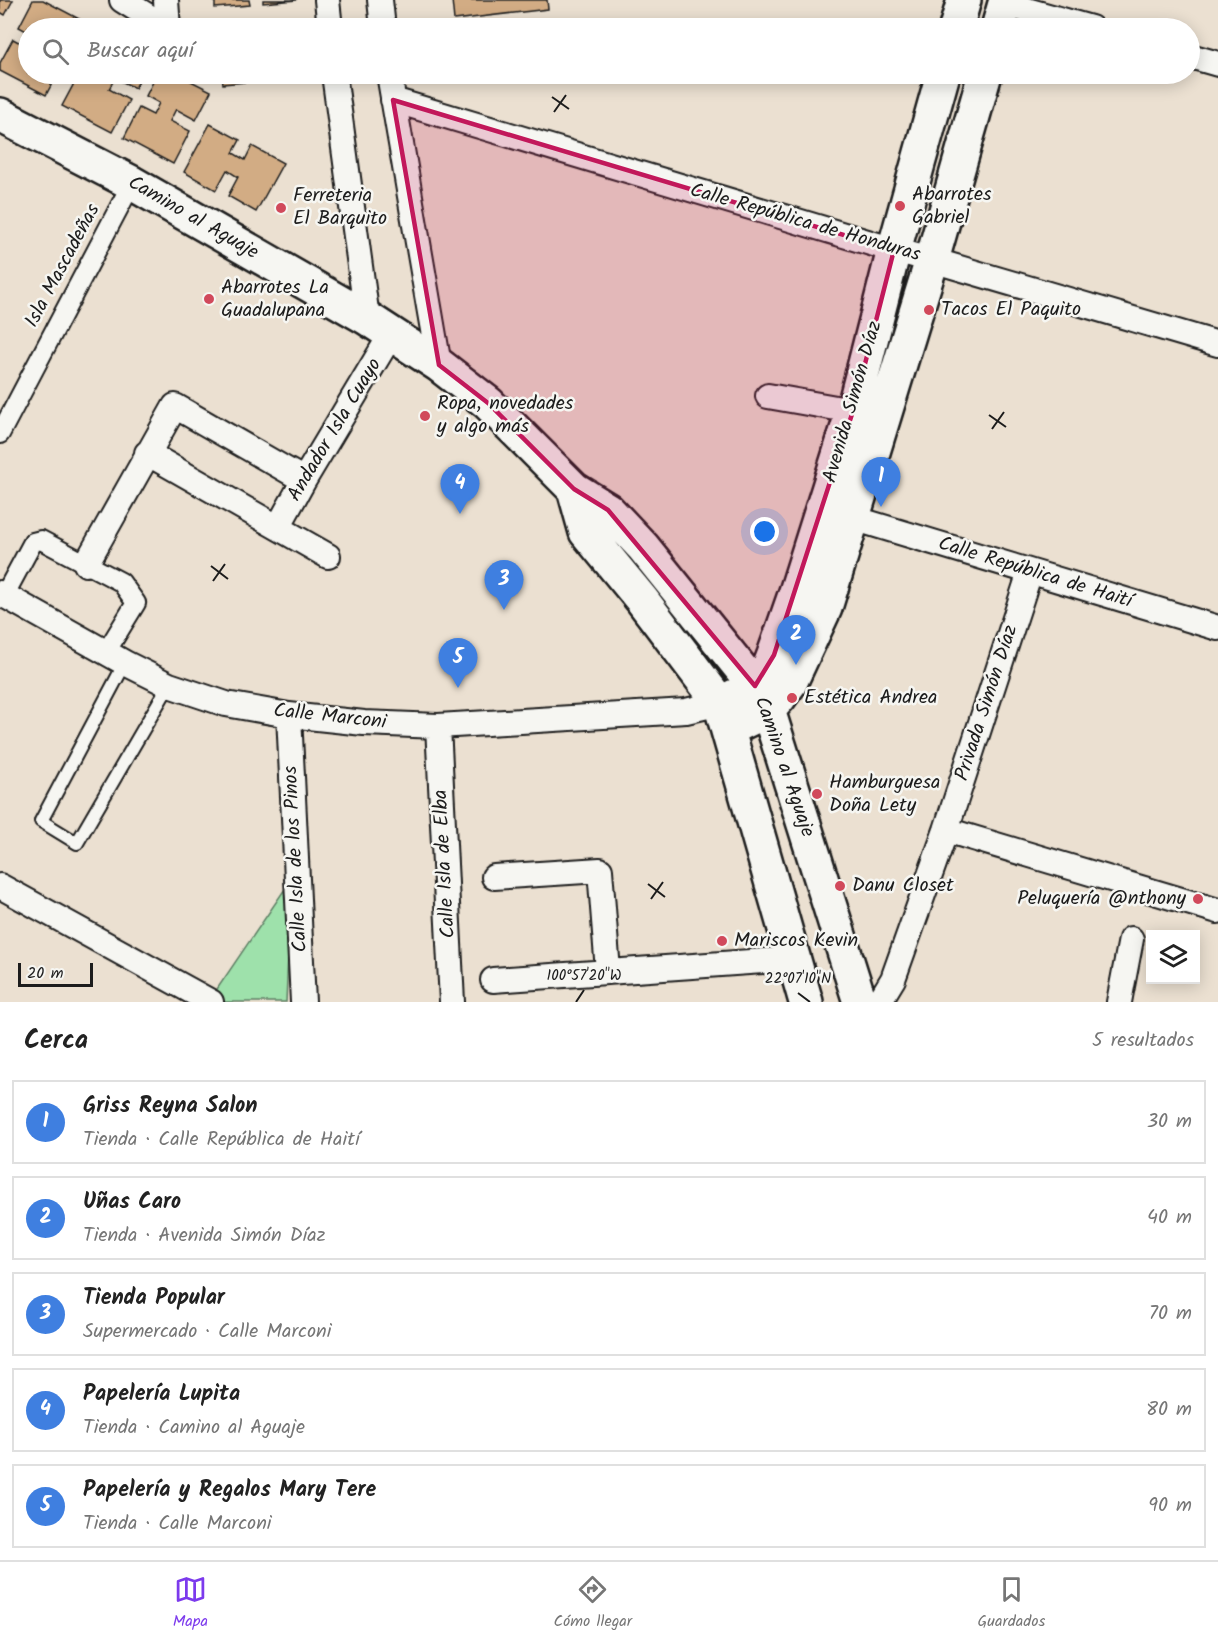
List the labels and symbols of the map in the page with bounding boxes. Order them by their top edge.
street label: Camino al Aguaje [121,167,265,269]
street label: Calle República de Honduras [686,175,925,271]
place label: Abarrotes Gabriel [912,179,992,234]
place label: Ferreteria El Barquito [293,180,387,235]
street label: Isla Mascadeñas [17,198,109,334]
marker: Abarrotes Gabriel [893,199,907,213]
marker: Ferreteria El Barquito [274,201,288,215]
place label: Abarrotes La Guadalupana [221,272,329,327]
marker: Abarrotes La Guadalupana [202,292,216,306]
place label: Tacos El Paquito [941,294,1081,326]
marker: Tacos El Paquito [922,303,936,317]
street label: Avenida Simón Díaz [815,317,891,487]
street label: Andador Isla Cuayo [279,352,391,508]
place label: Ropa, novedades y algo más [436,388,574,443]
marker: Ropa, novedades y algo más [418,409,432,423]
pin: 1 [862,458,900,507]
pin: 4 [440,464,480,514]
your location [750,517,779,546]
street label: Calle República de Haití [934,528,1139,619]
pin: 3 [484,560,524,610]
pin: 2 [776,616,816,665]
street label: Privada Simón Díaz [947,621,1027,785]
pin: 5 [438,638,478,688]
place label: Estética Andrea [804,682,937,714]
marker: Estética Andrea [785,691,799,705]
street label: Camino al Aguaje [745,692,823,842]
street label: Calle Marconi [272,695,389,739]
street label: Calle Isla de los Pinos [275,765,317,953]
place label: Hamburguesa Doña Lety [829,767,940,822]
marker: Hamburguesa Doña Lety [810,787,824,801]
street label: Calle Isla de Elba [425,789,465,939]
place label: Danu Closet [852,870,954,902]
marker: Danu Closet [833,879,847,893]
place label: Peluquería @nthony [1017,883,1187,915]
marker: Peluquería @nthony [1191,892,1205,906]
place label: Mariscos Kevin [734,925,858,957]
marker: Mariscos Kevin [715,934,729,948]
scale bar [18,960,93,988]
text: 100°57'20"W [547,964,622,988]
text: 22°07'10"N [765,967,831,991]

